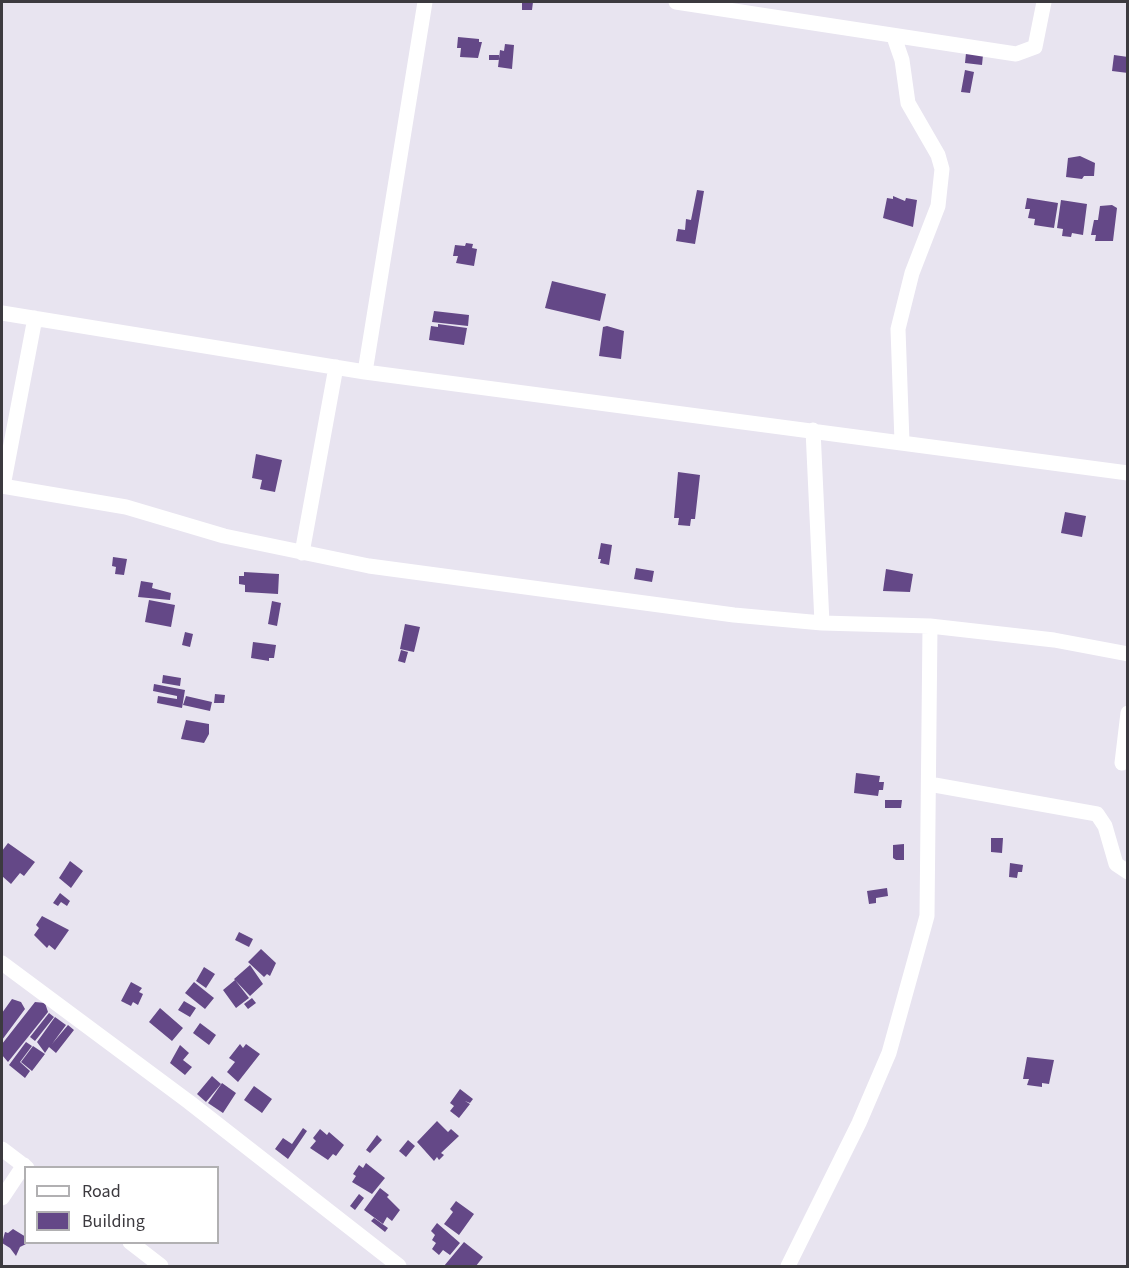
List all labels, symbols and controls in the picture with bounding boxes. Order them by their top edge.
legend [24,1166,219,1244]
text: Road [82,1179,121,1204]
text: Building [82,1209,145,1234]

